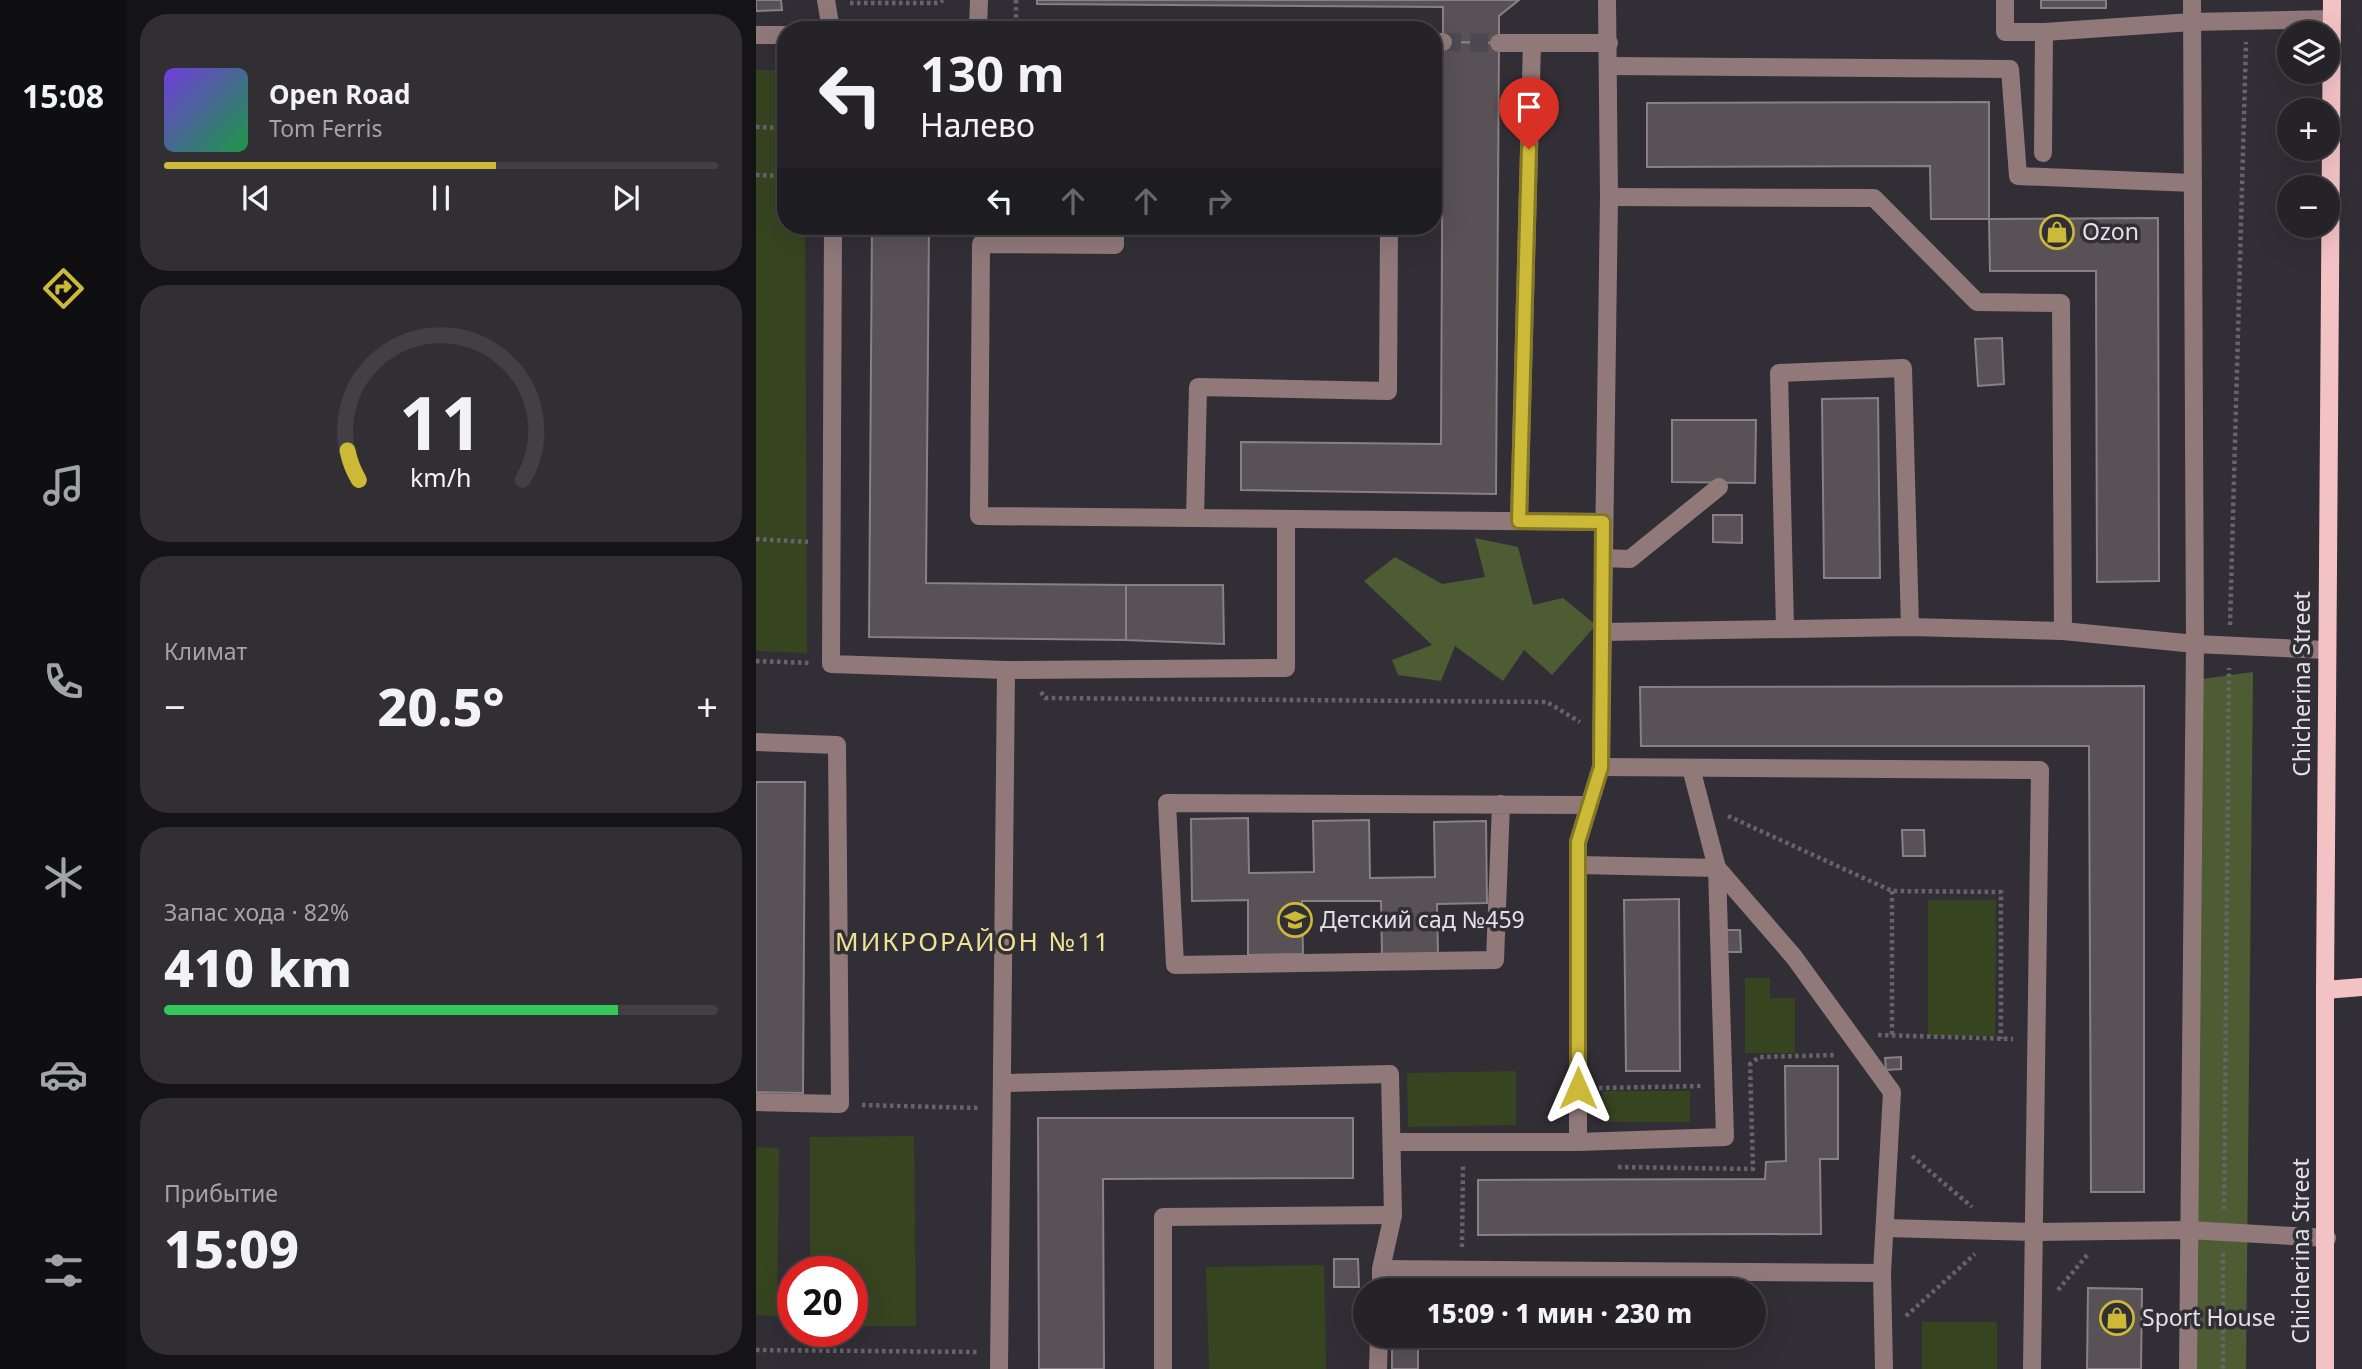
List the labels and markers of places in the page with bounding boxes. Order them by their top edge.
pin [1499,77,1559,149]
shop icon: Ozon [2038,213,2076,251]
place label: Ozon [2082,215,2139,247]
school or university icon: Детский сад №459 [1276,901,1314,939]
place label: Детский сад №459 [1320,903,1525,935]
shop icon: Sport House [2098,1299,2136,1337]
place label: Sport House [2142,1301,2276,1333]

